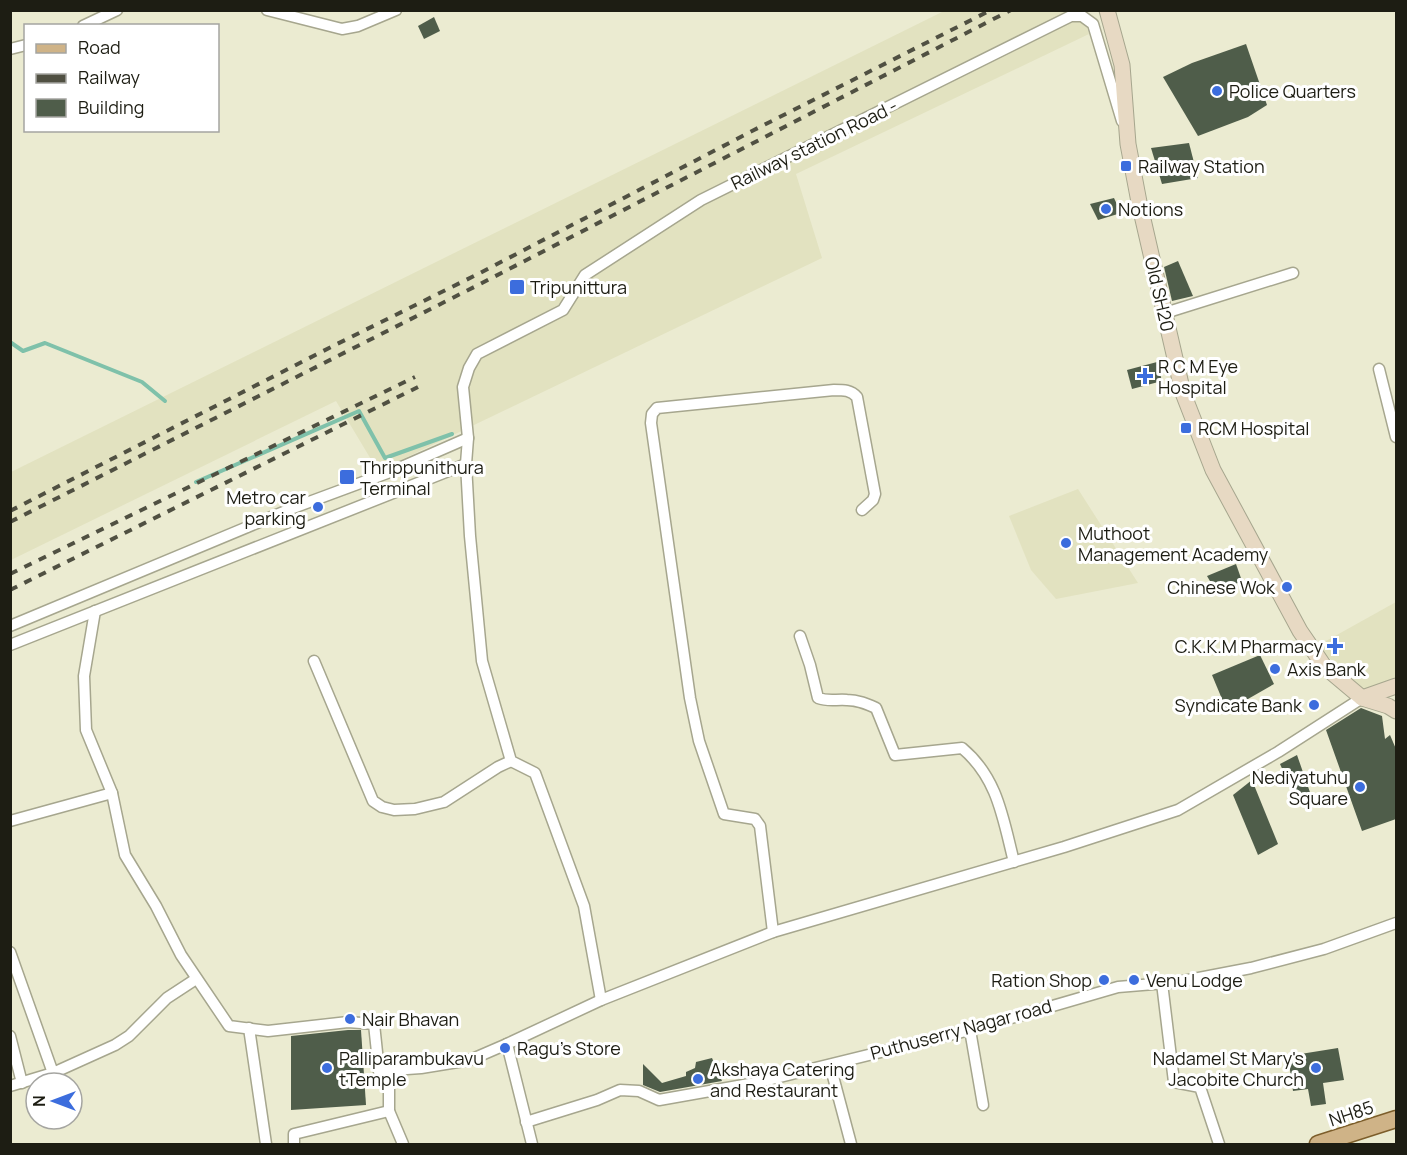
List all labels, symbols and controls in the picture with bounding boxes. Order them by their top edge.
legend [24,24,219,132]
text: Road [78,35,121,59]
text: Railway [78,65,140,89]
place label: Police Quarters [1229,79,1356,103]
marker: Police Quarters [1210,84,1224,98]
street label: Railway station Road - [727,93,901,195]
text: Building [78,95,144,119]
place label: Railway Station [1138,154,1265,178]
marker: Railway Station [1119,159,1133,173]
place label: Notions [1118,197,1183,221]
marker: Notions [1099,202,1113,216]
street label: Old SH20 [1140,254,1180,334]
place label: Tripunittura [530,275,627,299]
marker: Tripunittura [508,278,526,296]
place label: R C M Eye Hospital [1158,354,1238,399]
marker: R C M Eye Hospital [1136,367,1154,385]
place label: RCM Hospital [1198,416,1309,440]
marker: RCM Hospital [1179,421,1193,435]
place label: Thrippunithura Terminal [360,455,484,500]
marker: Thrippunithura Terminal [338,468,356,486]
place label: Metro car parking [226,485,307,530]
marker: Metro car parking [311,500,325,514]
place label: Muthoot Management Academy [1078,521,1269,566]
marker: Muthoot Management Academy [1059,536,1073,550]
place label: Chinese Wok [1167,575,1276,599]
marker: Chinese Wok [1280,580,1294,594]
place label: C.K.K.M Pharmacy [1175,634,1323,658]
marker: C.K.K.M Pharmacy [1328,639,1342,653]
place label: Axis Bank [1287,657,1367,681]
marker: Axis Bank [1268,662,1282,676]
place label: Syndicate Bank [1175,693,1303,717]
marker: Syndicate Bank [1307,698,1321,712]
place label: Nediyatuhu Square [1252,765,1348,810]
marker: Nediyatuhu Square [1353,780,1367,794]
place label: Ration Shop [991,968,1092,992]
place label: Venu Lodge [1146,968,1243,992]
marker: Ration Shop [1097,973,1111,987]
marker: Venu Lodge [1127,973,1141,987]
street label: Puthuserry Nagar road [868,993,1054,1065]
place label: Nair Bhavan [362,1007,459,1031]
marker: Nair Bhavan [343,1012,357,1026]
place label: Ragu's Store [517,1036,621,1060]
marker: Ragu's Store [498,1041,512,1055]
place label: Palliparambukavu tTemple [339,1046,484,1091]
place label: Nadamel St Mary's Jacobite Church [1153,1046,1304,1091]
place label: Akshaya Catering and Restaurant [710,1057,855,1102]
marker: Palliparambukavu tTemple [320,1061,334,1075]
marker: Nadamel St Mary's Jacobite Church [1309,1061,1323,1075]
north arrow [24,1071,84,1131]
marker: Akshaya Catering and Restaurant [691,1072,705,1086]
text: N [28,1095,50,1107]
street label: NH85 [1326,1095,1376,1131]

